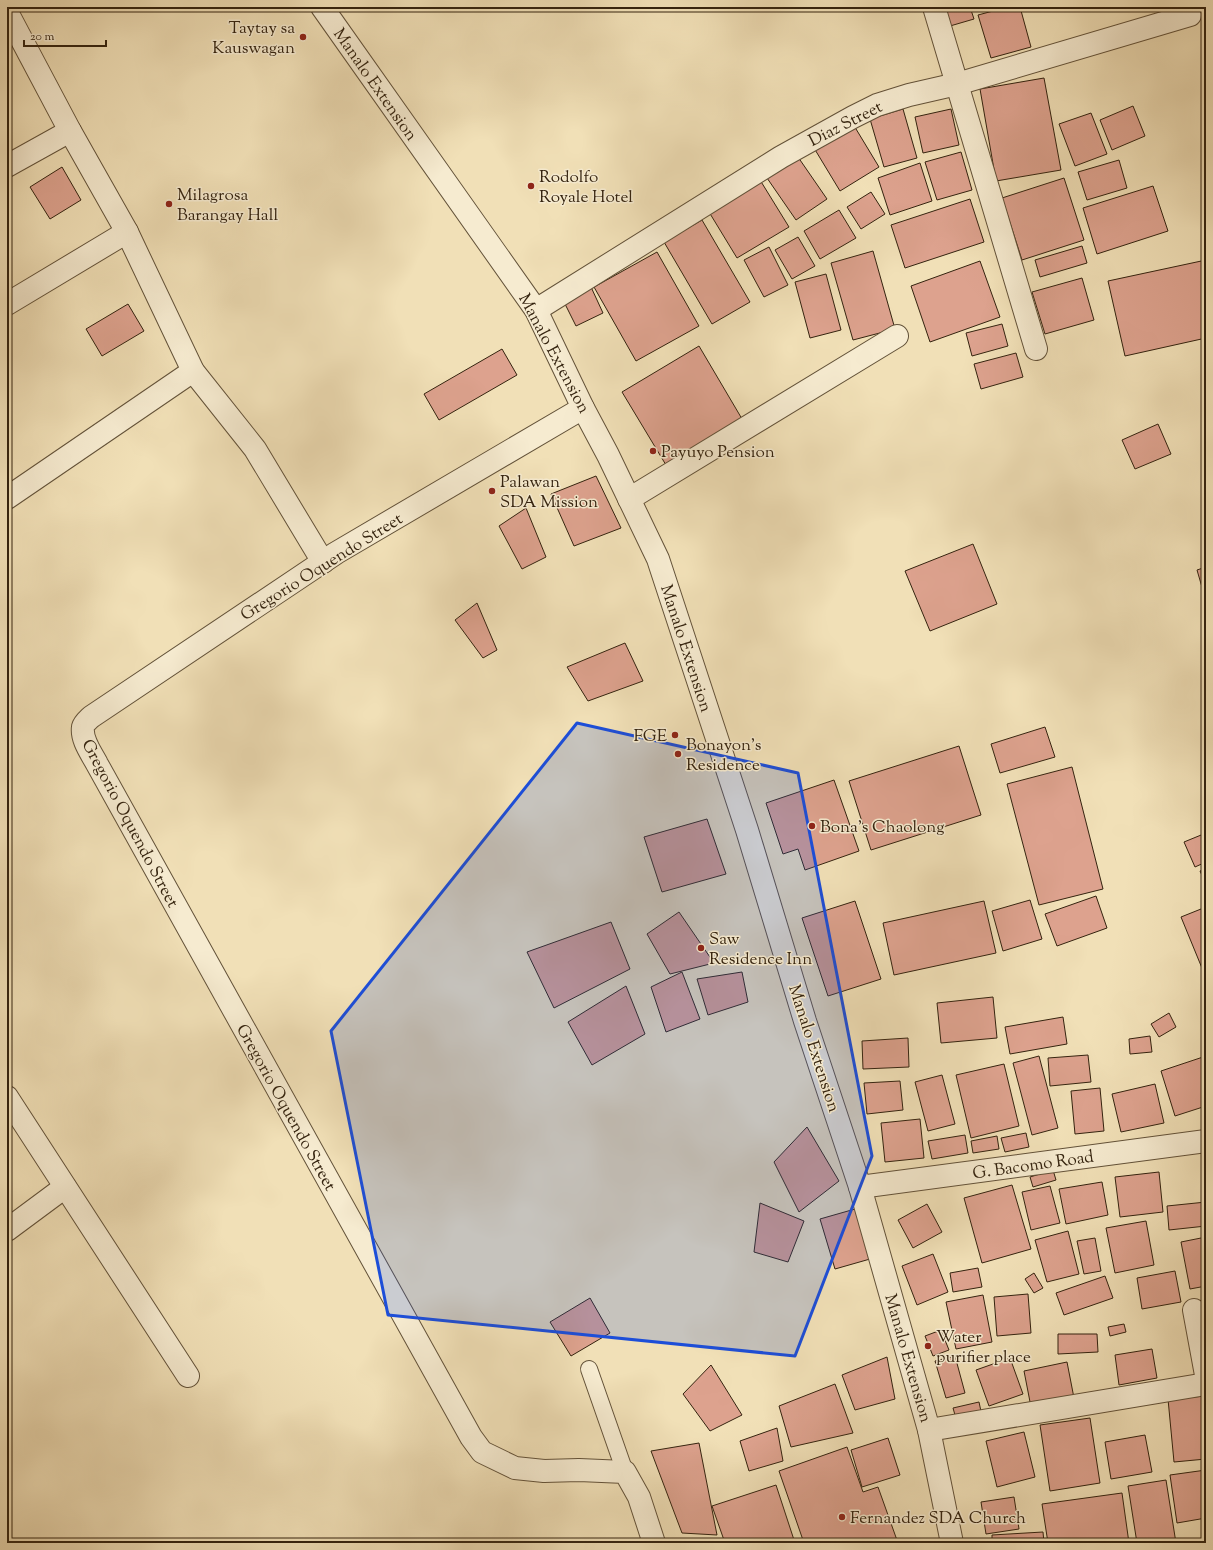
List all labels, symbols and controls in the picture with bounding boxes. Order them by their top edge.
place label: Taytay sa Kauswagan [212,17,295,61]
scale bar [24,22,106,48]
street label: Manalo Extension [326,24,422,146]
text: 20 m [30,28,55,46]
marker: Taytay sa Kauswagan [298,32,308,42]
street label: Diaz Street [805,96,887,154]
place label: Rodolfo Royale Hotel [539,166,633,210]
marker: Rodolfo Royale Hotel [526,181,536,191]
place label: Milagrosa Barangay Hall [177,184,278,228]
marker: Milagrosa Barangay Hall [164,199,174,209]
street label: Manalo Extension [511,290,595,418]
place label: Payuyo Pension [661,441,775,465]
marker: Payuyo Pension [648,446,658,456]
place label: Palawan SDA Mission [500,471,598,515]
marker: Palawan SDA Mission [487,486,497,496]
street label: Gregorio Oquendo Street [236,508,408,628]
street label: Manalo Extension [653,582,717,715]
place label: FGE [633,725,667,749]
marker: FGE [670,730,680,740]
place label: Bonayon's Residence [686,734,762,778]
street label: Gregorio Oquendo Street [75,736,184,912]
marker: Bonayon's Residence [673,749,683,759]
place label: Bona's Chaolong [820,816,945,840]
marker: Bona's Chaolong [807,821,817,831]
place label: Saw Residence Inn [709,928,812,972]
marker: Saw Residence Inn [696,943,706,953]
street label: Manalo Extension [781,982,845,1115]
street label: Gregorio Oquendo Street [229,1020,341,1196]
street label: G. Bacomo Road [971,1146,1096,1186]
street label: Manalo Extension [877,1291,937,1426]
place label: Water purifier place [936,1326,1031,1370]
marker: Water purifier place [923,1341,933,1351]
place label: Fernandez SDA Church [850,1507,1026,1531]
marker: Fernandez SDA Church [837,1512,847,1522]

